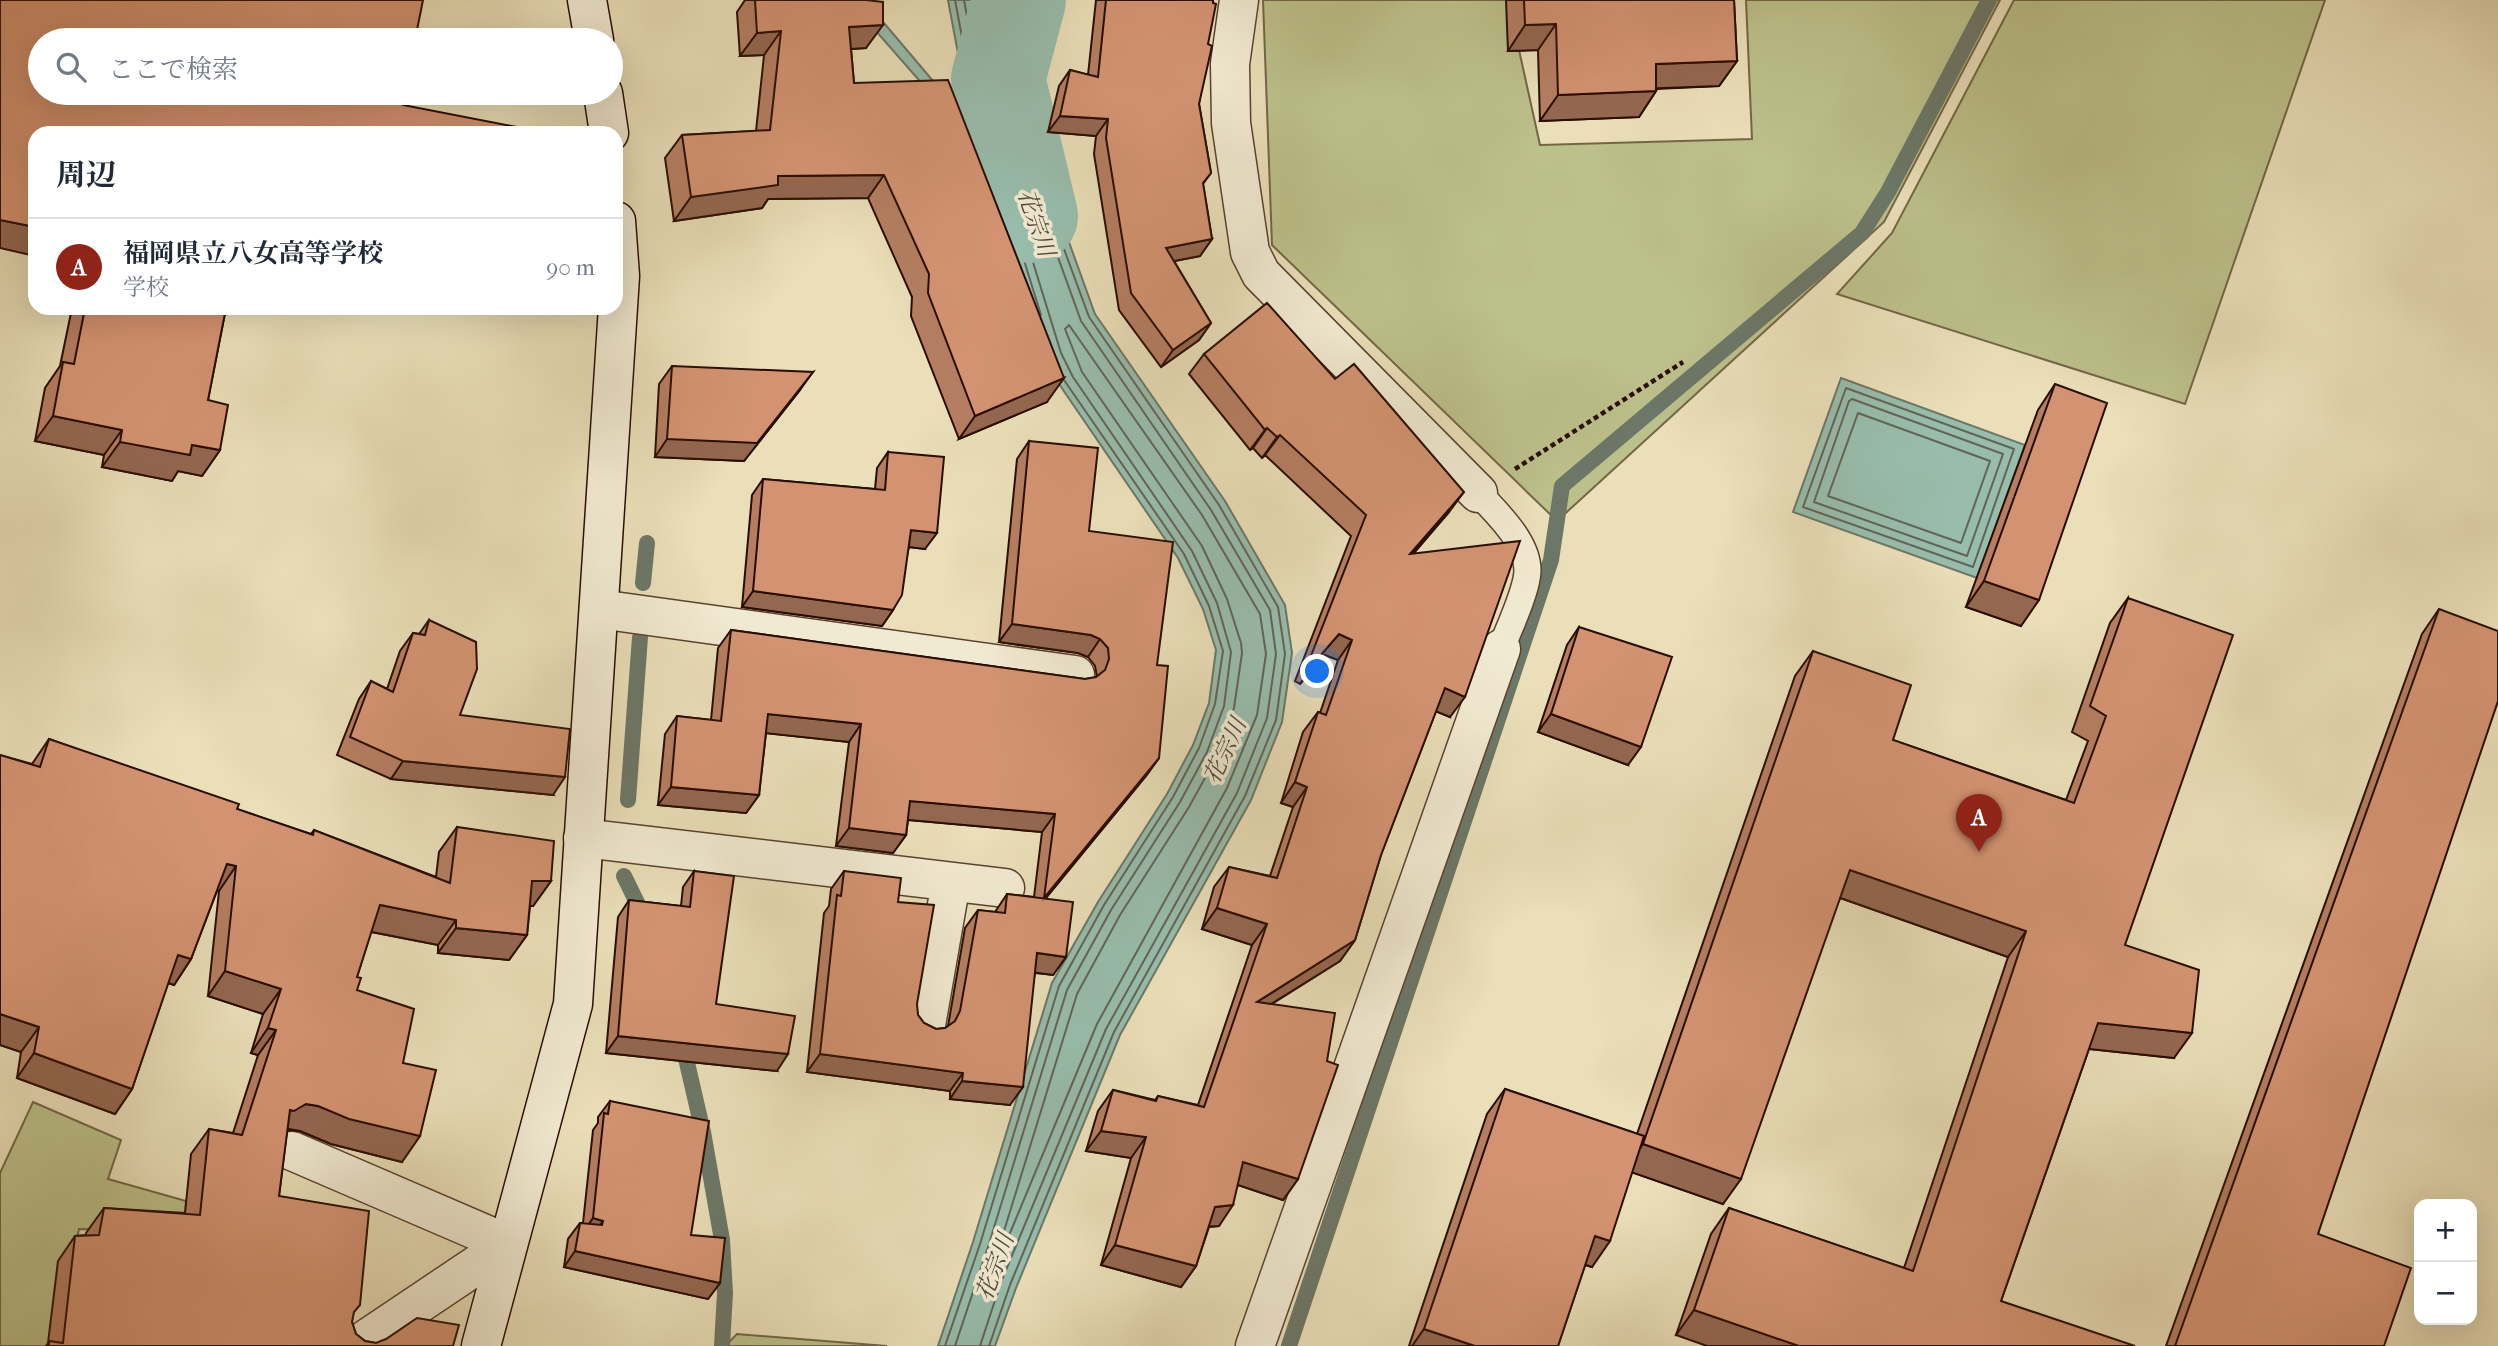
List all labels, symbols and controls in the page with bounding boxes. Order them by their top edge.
search box [28,28,623,105]
icon: search [52,48,90,86]
text: ここで検索 [108,54,238,85]
text: 周辺 [56,158,116,193]
water label: 花宗川 [1012,186,1061,263]
text: 福岡県立八女高等学校 [123,238,383,269]
text: A [72,254,86,281]
text: 90 m [546,254,595,281]
text: 学校 [123,274,169,301]
your location [1300,654,1334,688]
water label: 花宗川 [1198,711,1253,788]
pin: A [1956,794,2002,852]
map controls [2414,1199,2477,1325]
button: + [2414,1199,2477,1262]
water label: 花宗川 [971,1227,1021,1304]
button: − [2414,1262,2477,1325]

